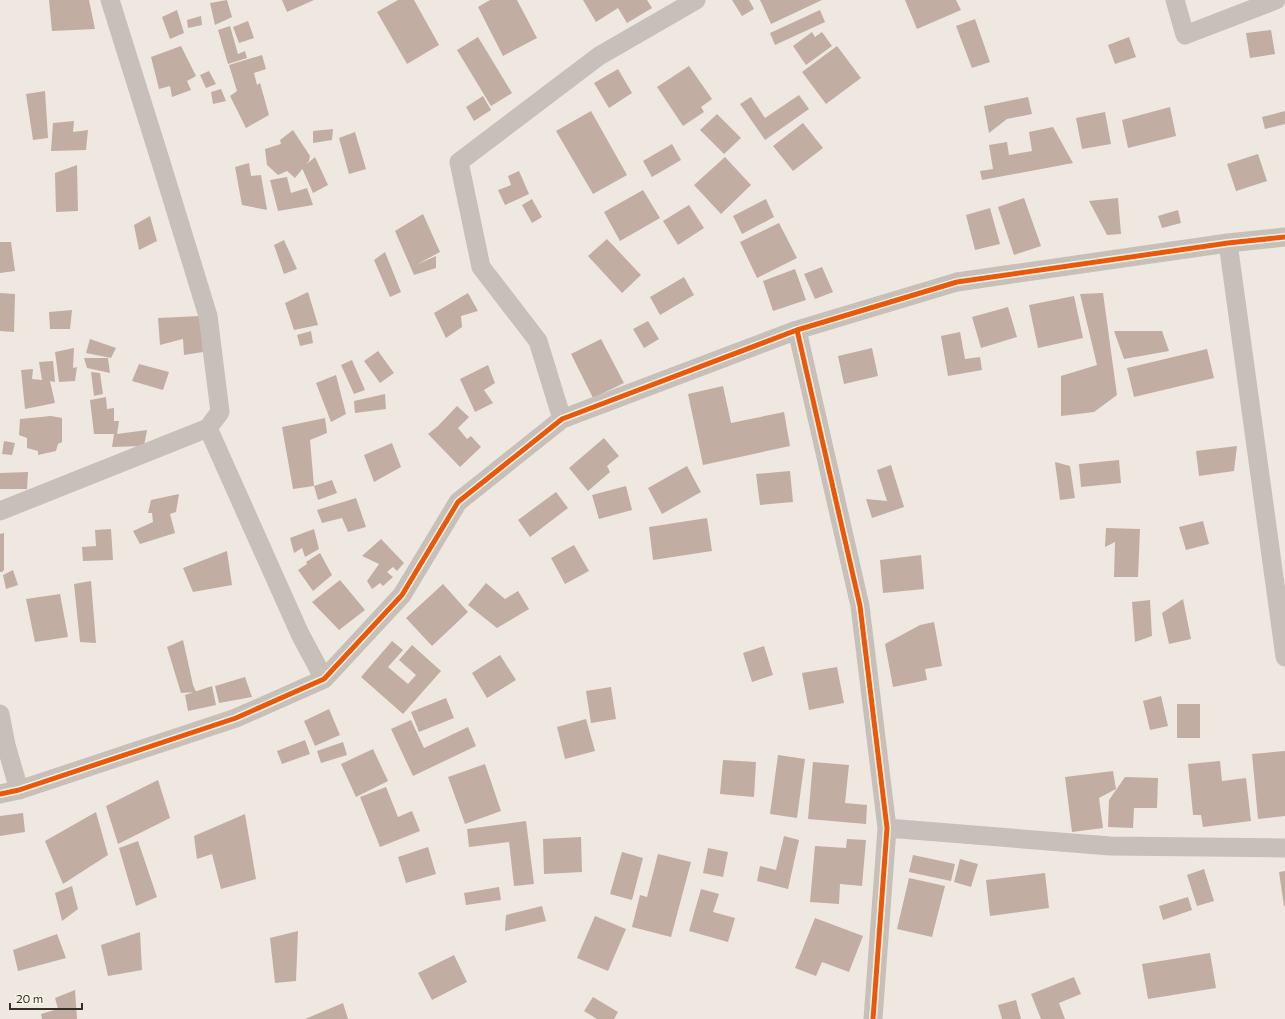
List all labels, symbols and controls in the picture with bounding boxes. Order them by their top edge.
scale bar [10,985,82,1011]
text: 20 m [16,991,43,1005]

